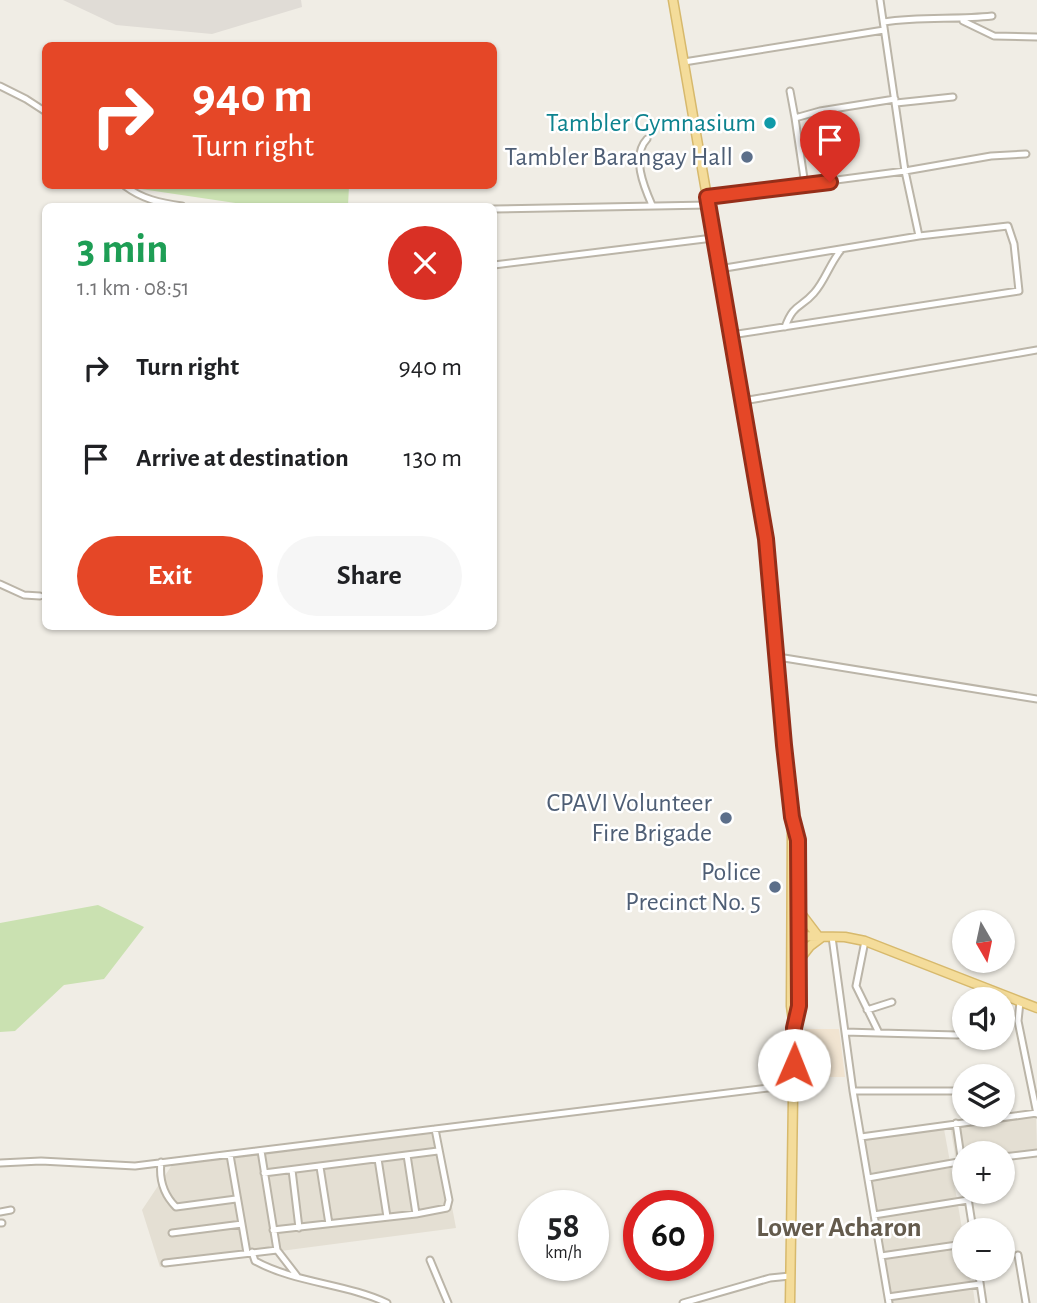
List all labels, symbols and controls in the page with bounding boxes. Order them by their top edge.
icon: right [77,70,168,161]
text: 940 m [192,72,313,121]
place label: Tambler Gymnasium [546,110,756,136]
pin [800,110,860,182]
marker: Tambler Gymnasium [762,115,778,131]
icon: arrive [811,121,849,159]
text: Turn right [192,130,314,162]
place label: Tambler Barangay Hall [504,144,733,170]
marker: Tambler Barangay Hall [739,149,755,165]
button: close [388,226,462,300]
text: 3 min [77,228,169,270]
text: 1.1 km · 08:51 [77,277,189,300]
icon: right [77,349,115,387]
text: Turn right [136,354,239,380]
text: 940 m [398,354,462,380]
icon: arrive [77,440,115,478]
text: Arrive at destination [136,445,349,471]
text: 130 m [404,445,462,471]
button: Exit [77,536,263,616]
button: Share [277,536,462,616]
place label: CPAVI Volunteer Fire Brigade [546,790,713,846]
marker: CPAVI Volunteer Fire Brigade [718,810,734,826]
place label: Police Precinct No. 5 [625,859,761,915]
marker: Police Precinct No. 5 [767,879,783,895]
north arrow [952,910,1015,973]
map controls [952,910,1015,1281]
button: sound [952,987,1015,1050]
position arrow [757,1028,831,1102]
button: layers [952,1064,1015,1127]
button: + [952,1141,1015,1204]
speed limit sign: 60 [623,1190,714,1281]
text: 58 [547,1209,580,1244]
district label: Lower Acharon [756,1214,922,1242]
button: − [952,1218,1015,1281]
text: km/h [545,1244,582,1262]

